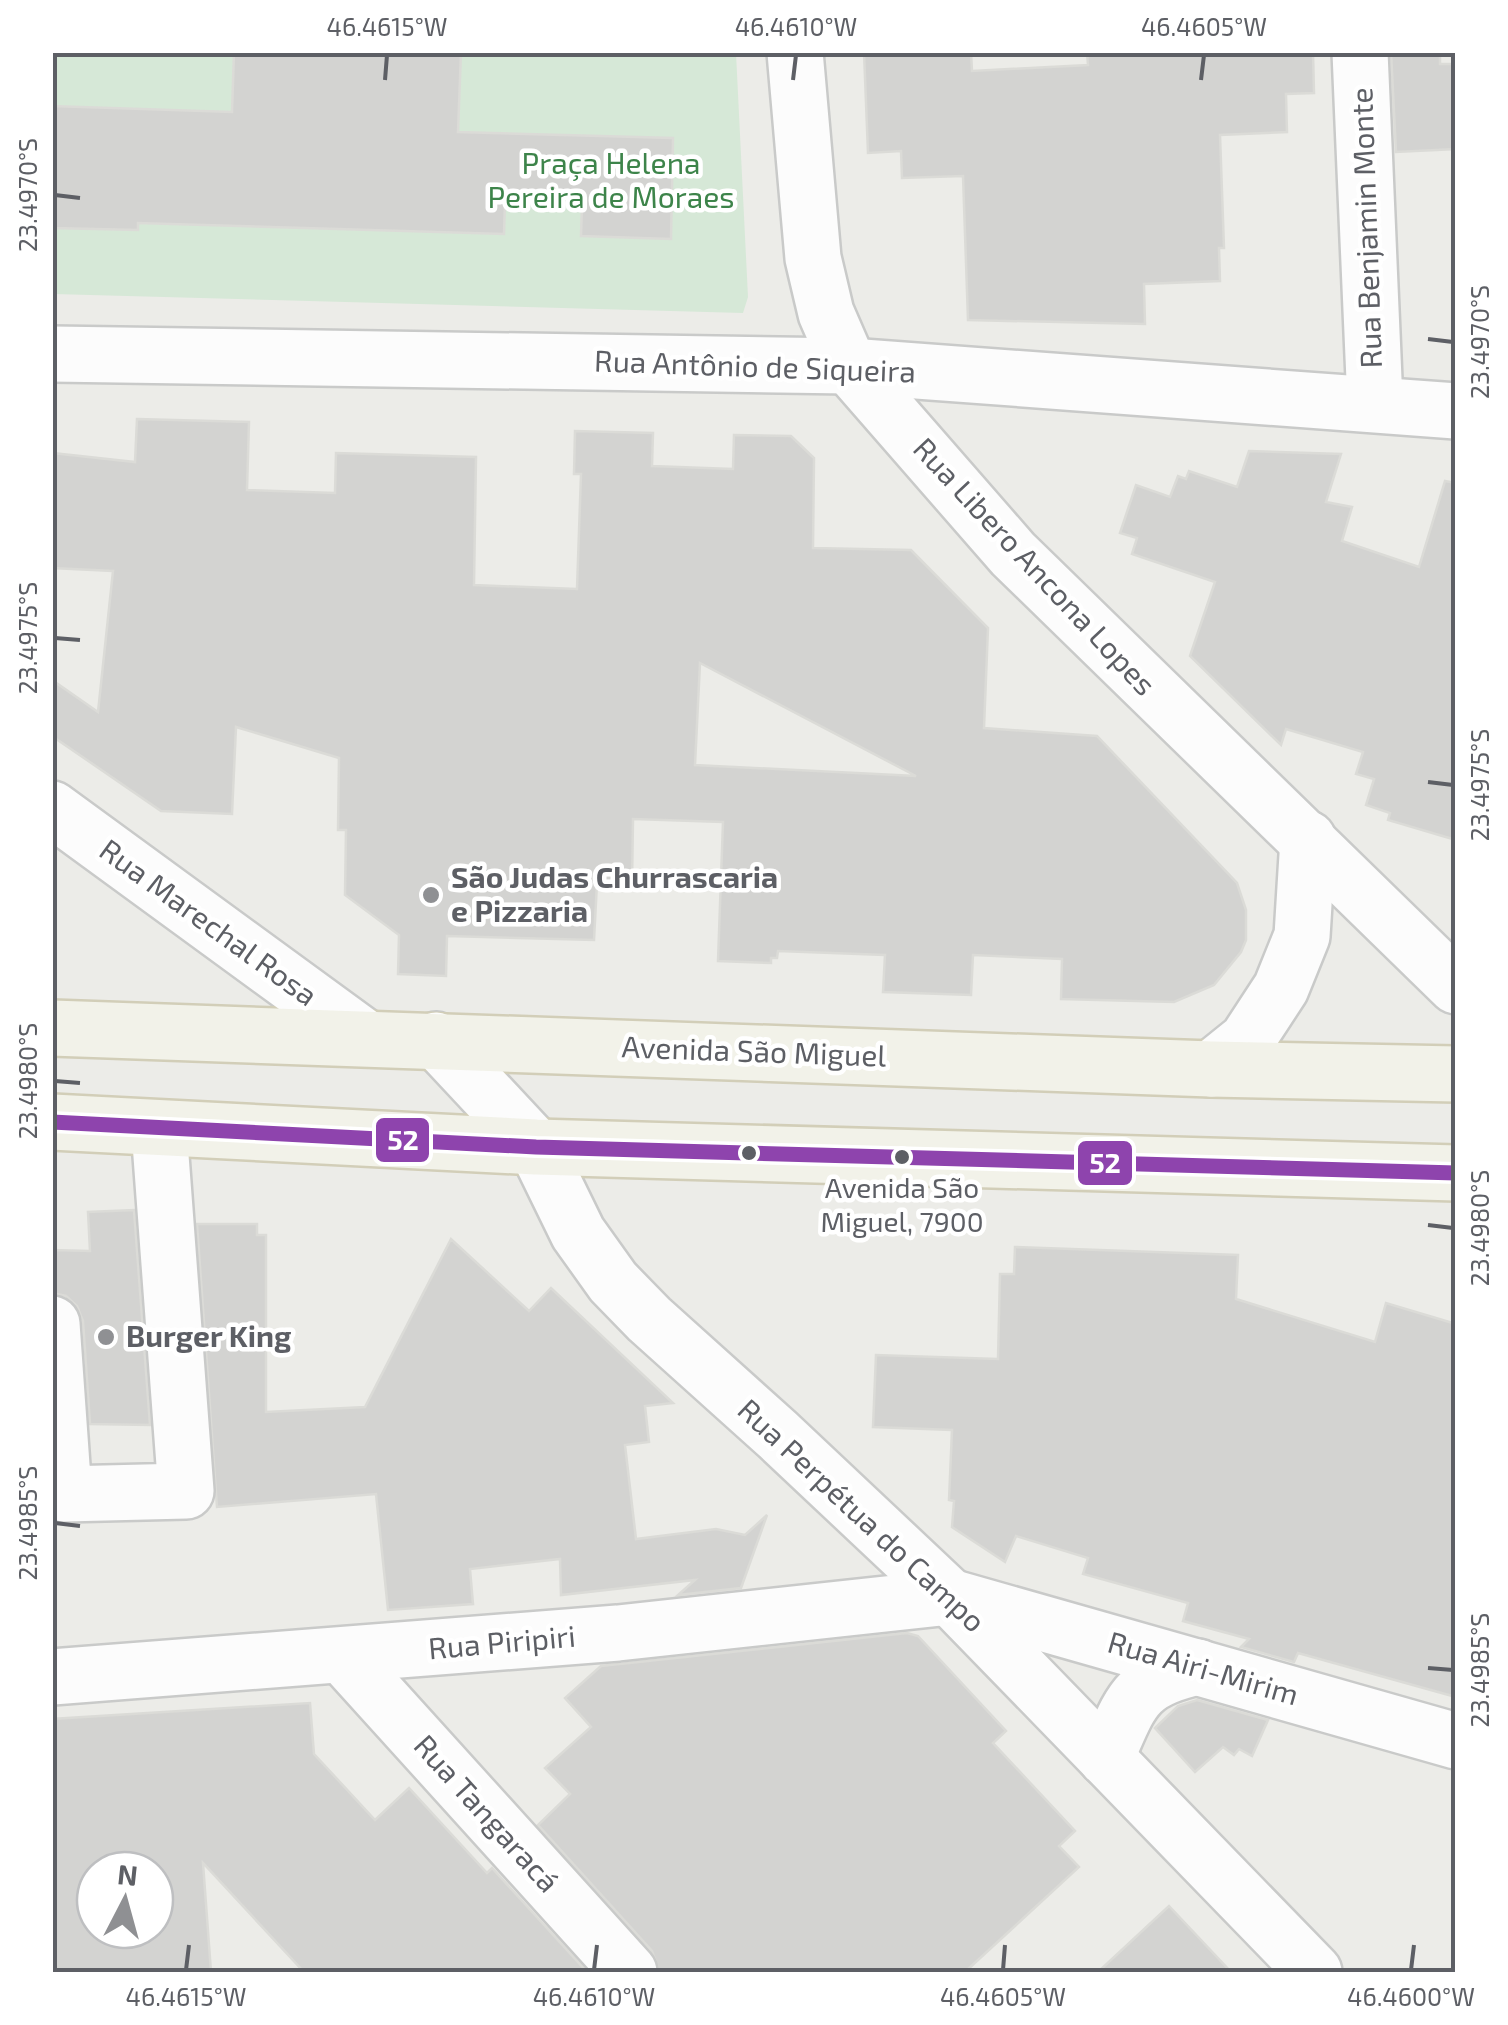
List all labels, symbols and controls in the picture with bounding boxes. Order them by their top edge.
text: 46.4615°W [327,11,447,41]
text: 46.4610°W [735,11,857,41]
text: 46.4605°W [1141,11,1267,41]
street label: Rua Benjamin Monte [1342,87,1388,369]
text: 23.4970°S [12,138,42,252]
park label: Praça Helena Pereira de Moraes [487,144,735,214]
text: 23.4970°S [1464,285,1494,399]
street label: Rua Antônio de Siqueira [594,341,916,389]
street label: Rua Libero Ancona Lopes [907,429,1164,702]
text: 23.4975°S [12,582,42,694]
text: 23.4975°S [1464,729,1494,841]
street label: Rua Marechal Rosa [93,830,325,1012]
place label: São Judas Churrascaria e Pizzaria [451,858,778,928]
marker: São Judas Churrascaria e Pizzaria [420,884,442,906]
text: 23.4980°S [12,1023,42,1139]
street label: Avenida São Miguel [621,1027,887,1073]
line badge: 52 [374,1116,431,1164]
text: 52 [387,1122,419,1156]
line badge: 52 [1076,1139,1134,1187]
unlabelled marker [739,1143,759,1163]
text: 52 [1089,1145,1121,1179]
marker: Avenida São Miguel, 7900 [892,1147,912,1167]
place label: Avenida São Miguel, 7900 [820,1170,984,1238]
text: 23.4980°S [1464,1170,1494,1286]
place label: Burger King [126,1317,292,1353]
marker: Burger King [95,1326,117,1348]
street label: Rua Perpétua do Campo [731,1391,993,1638]
text: 23.4985°S [12,1466,42,1580]
text: 23.4985°S [1464,1613,1494,1727]
street label: Rua Piripiri [427,1617,577,1665]
street label: Rua Airi-Mirim [1104,1623,1303,1711]
street label: Rua Tangaracá [407,1727,568,1899]
north arrow [75,1850,175,1950]
text: N [116,1856,140,1892]
text: 46.4615°W [126,1981,246,2011]
text: 46.4610°W [533,1981,655,2011]
text: 46.4605°W [940,1981,1066,2011]
text: 46.4600°W [1347,1981,1475,2011]

